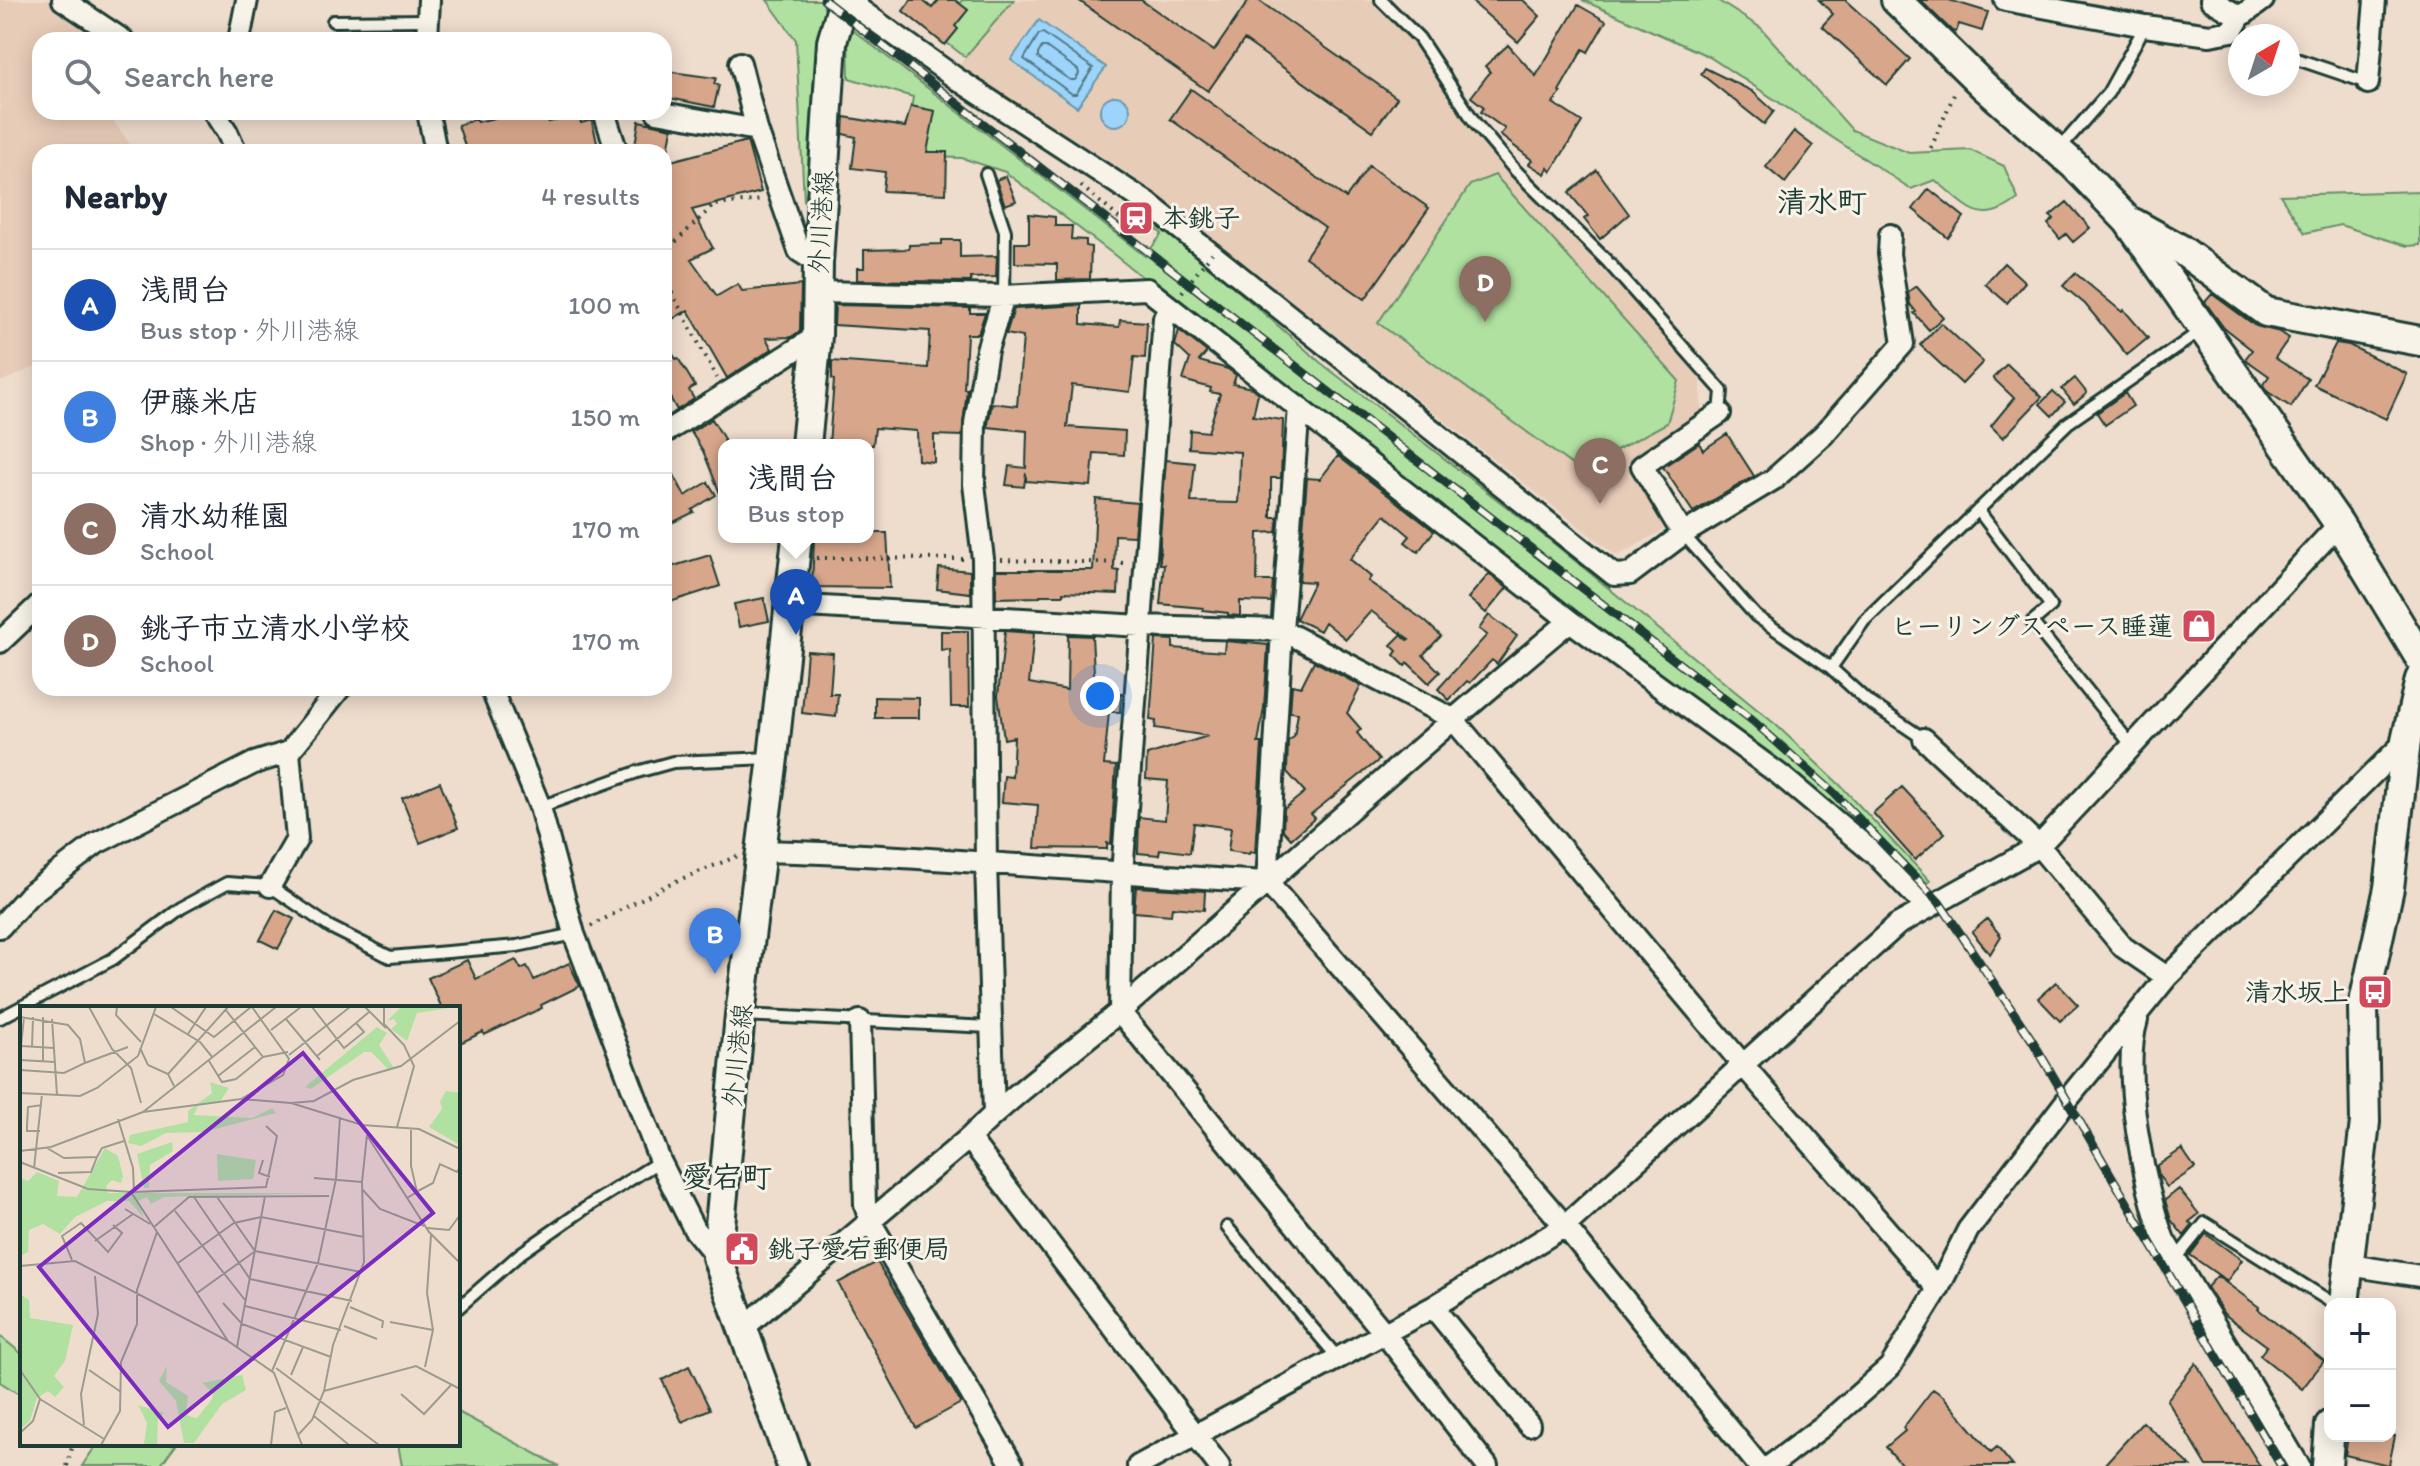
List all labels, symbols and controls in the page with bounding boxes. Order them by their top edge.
north arrow [2228,24,2300,96]
search box [32,32,672,120]
icon: search [60,54,104,98]
text: Search here [124,58,274,95]
street label: 外川港線 [802,169,840,275]
text: Nearby [64,176,167,217]
text: 4 results [541,180,640,212]
district label: 清水町 [1777,183,1867,220]
station icon: 本銚子 [1117,199,1155,237]
place label: 本銚子 [1162,202,1240,234]
pin: D [1459,256,1511,322]
text: 浅間台 [140,271,230,308]
text: A [82,289,98,321]
text: 100 m [568,289,640,321]
text: Bus stop · 外川港線 [140,314,359,346]
text: 伊藤米店 [140,383,260,420]
text: B [82,401,98,433]
text: 150 m [571,401,640,433]
text: Shop · 外川港線 [140,426,317,458]
pin: C [1574,438,1626,504]
popup [718,439,874,543]
text: 浅間台 [748,459,838,496]
text: 清水幼稚園 [140,497,290,534]
text: Bus stop [748,497,844,529]
text: C [82,513,98,545]
text: 170 m [571,513,640,545]
text: School [140,535,214,567]
pin: A [770,569,822,635]
shop icon: ヒーリングスペース睡蓮 [2180,607,2218,645]
text: 銚子市立清水小学校 [140,609,410,646]
place label: ヒーリングスペース睡蓮 [1891,610,2173,642]
text: D [81,625,99,657]
text: 170 m [571,625,640,657]
text: School [140,647,214,679]
your location [1080,676,1120,716]
pin: B [689,908,741,974]
bus stop icon: 清水坂上 [2356,973,2394,1011]
place label: 清水坂上 [2245,976,2349,1008]
street label: 外川港線 [716,1002,758,1108]
inset map [20,1006,460,1446]
district label: 愛宕町 [682,1158,772,1195]
public building icon: 銚子愛宕郵便局 [723,1230,761,1268]
place label: 銚子愛宕郵便局 [768,1233,950,1265]
map controls [2324,1298,2396,1442]
button: + [2324,1298,2396,1370]
button: − [2324,1370,2396,1442]

